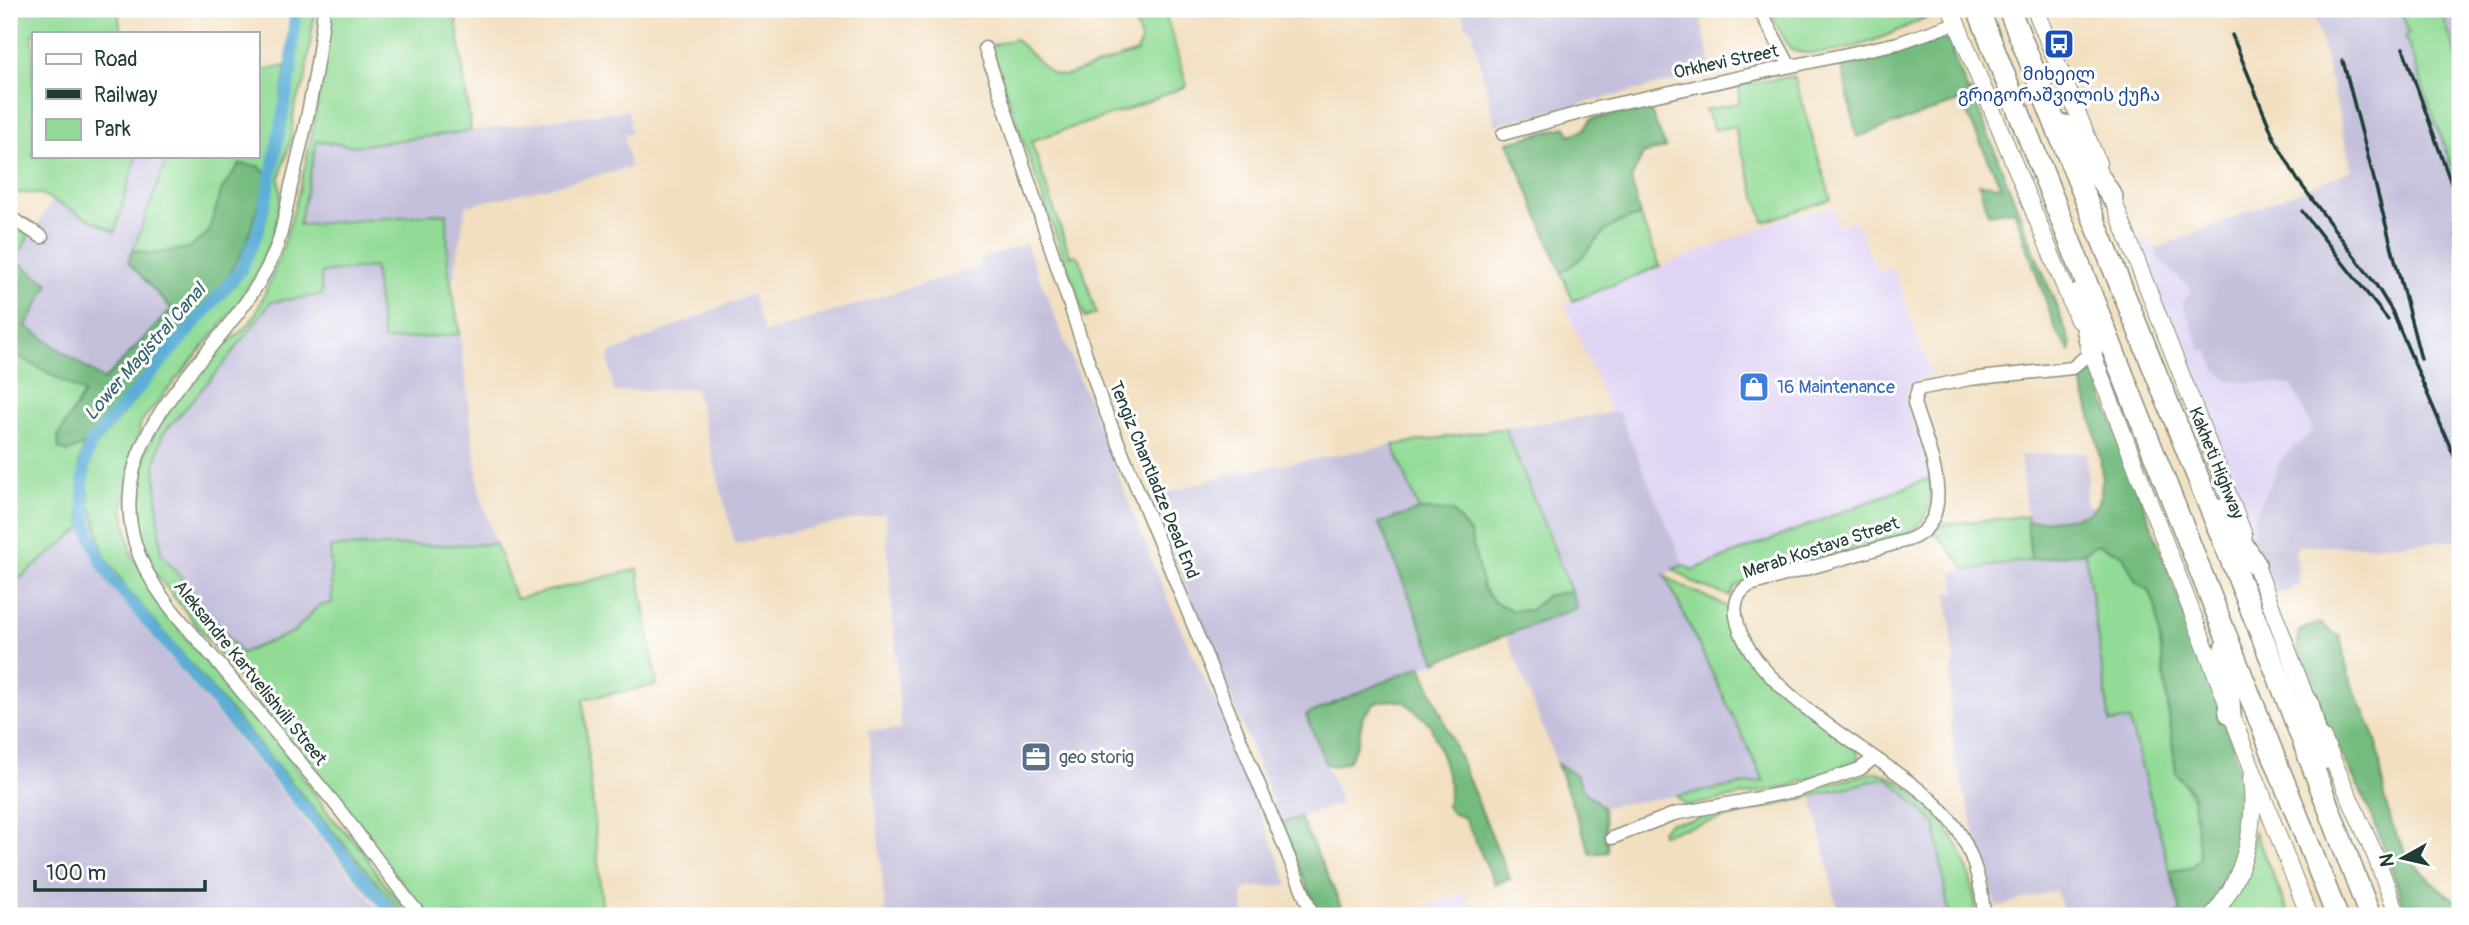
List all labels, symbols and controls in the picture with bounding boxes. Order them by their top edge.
bus stop icon: მიხეილ გრიგორაშვილის ქუჩა [2042,27,2076,61]
legend [32,32,259,158]
street label: Orkhevi Street [1671,40,1781,84]
text: Road [94,46,138,73]
place label: მიხეილ გრიგორაშვილის ქუჩა [1958,63,2160,107]
text: Railway [94,82,158,109]
text: Park [94,116,131,143]
water label: Lower Magistral Canal [79,277,213,425]
shop icon: 16 Maintenance [1737,370,1771,404]
place label: 16 Maintenance [1777,376,1895,399]
street label: Tengiz Chantladze Dead End [1104,378,1204,582]
street label: Kakheti Highway [2183,404,2249,523]
street label: Merab Kostava Street [1740,512,1903,584]
street label: Aleksandre Kartvelishvili Street [168,576,332,771]
office icon: geo storig [1019,740,1053,774]
place label: geo storig [1059,746,1134,769]
north arrow [2368,824,2438,894]
scale bar [35,848,205,892]
text: N [2374,852,2400,868]
text: 100 m [46,860,106,887]

